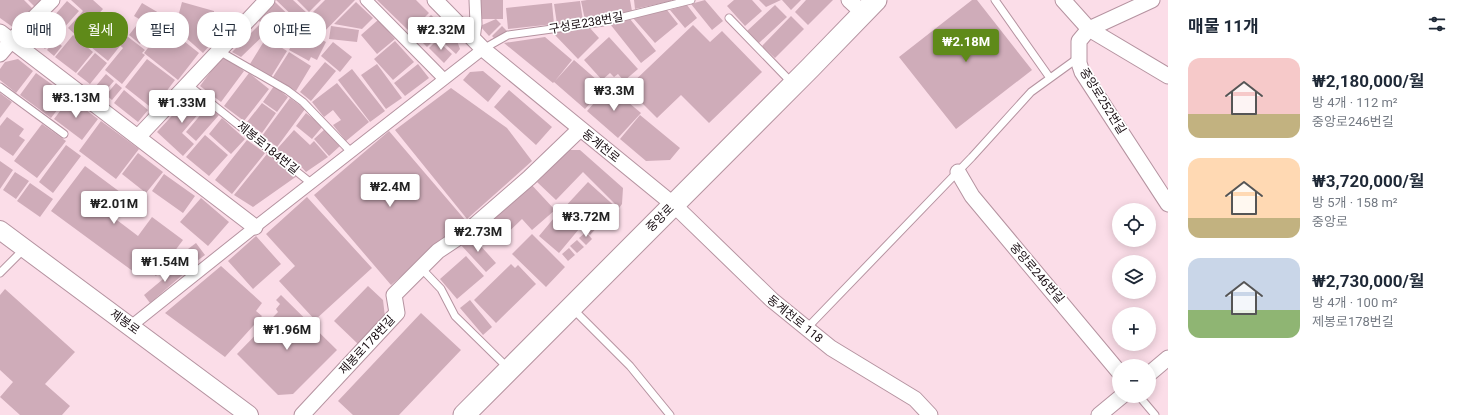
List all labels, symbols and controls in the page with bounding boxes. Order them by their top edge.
street label: 구성로238번길 [548,10,624,36]
chip: 매매 [12,12,66,48]
chip: 월세 [74,12,128,48]
chip: 필터 [136,12,189,48]
chip: 신규 [197,12,251,48]
chip: 아파트 [259,12,326,48]
icon: filters [1426,13,1448,35]
text: 매물 11개 [1188,16,1259,36]
pin: ₩2.32M [408,17,474,51]
text: ₩2.32M [417,22,465,37]
pin: ₩2.18M [933,29,999,63]
text: ₩2.18M [942,34,990,49]
street label: 중앙로252번길 [1077,65,1129,137]
text: ₩2,180,000/월 [1312,71,1424,91]
icon: home [1220,74,1268,122]
pin: ₩3.3M [586,78,642,112]
text: ₩3.3M [594,83,634,98]
pin: ₩3.13M [43,85,109,119]
text: ₩3.13M [52,90,100,105]
pin: ₩1.33M [149,90,215,124]
text: ₩1.33M [158,95,206,110]
text: 방 4개 · 112 m² [1312,95,1398,110]
text: 중앙로246번길 [1312,114,1394,129]
street label: 제봉로184번길 [234,119,302,177]
street label: 동계천로 [579,127,623,165]
text: ₩3,720,000/월 [1312,171,1424,191]
pin: ₩2.4M [362,174,418,208]
icon: home [1220,174,1268,222]
text: ₩2.4M [370,179,410,194]
pin: ₩2.01M [81,191,147,225]
text: 방 5개 · 158 m² [1312,195,1398,210]
text: ₩2.01M [90,196,138,211]
street label: 중앙로 [643,201,677,235]
map controls [1112,203,1156,403]
button: locate [1112,203,1156,247]
pin: ₩3.72M [553,204,619,238]
text: ₩3.72M [562,209,610,224]
text: 중앙로 [1312,214,1348,229]
pin: ₩2.73M [445,219,511,253]
text: ₩2.73M [454,224,502,239]
street label: 중앙로246번길 [1007,240,1067,306]
pin: ₩1.54M [132,249,198,283]
text: ₩1.54M [141,254,189,269]
button: layers [1112,255,1156,299]
text: ₩2,730,000/월 [1312,271,1424,291]
icon: home [1220,274,1268,322]
street label: 동계천로 118 [764,292,826,346]
text: 방 4개 · 100 m² [1312,295,1398,310]
street label: 제봉로 [107,307,143,337]
button: + [1112,307,1156,351]
street label: 제봉로178번길 [336,313,398,377]
text: 제봉로178번길 [1312,314,1394,329]
pin: ₩1.96M [254,317,320,351]
text: ₩1.96M [263,322,311,337]
button: − [1112,359,1156,403]

